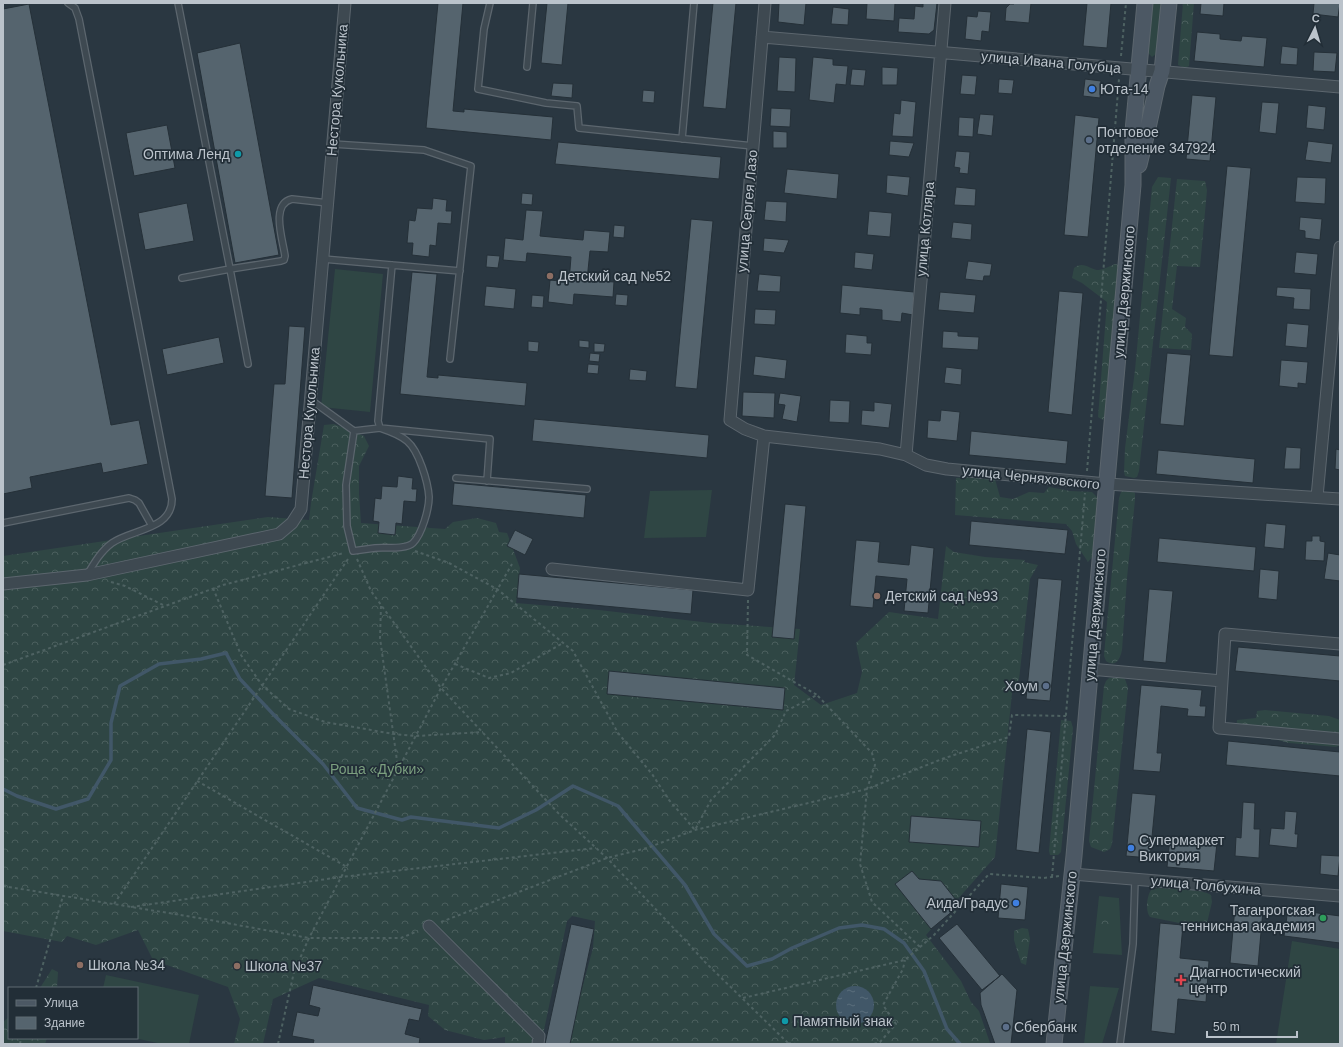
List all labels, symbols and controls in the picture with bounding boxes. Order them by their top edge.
north arrow [1295,8,1335,48]
text: С [1311,12,1320,24]
street label: Нестора Кукольника [323,23,351,157]
street label: улица Ивана Голубца [980,48,1122,76]
place label: Юта-14 [1100,81,1149,97]
marker: Юта-14 [1087,84,1097,94]
place label: Почтовое отделение 347924 [1097,124,1216,156]
marker: Почтовое отделение 347924 [1084,135,1094,145]
place label: Оптима Ленд [143,146,230,162]
marker: Оптима Ленд [233,149,243,159]
street label: улица Сергея Лазо [734,149,760,273]
street label: улица Котляра [913,181,937,277]
street label: улица Дзержинского [1110,225,1138,359]
place label: Детский сад №52 [558,268,671,284]
marker: Детский сад №52 [545,271,555,281]
street label: Нестора Кукольника [295,346,323,480]
street label: улица Черняховского [961,462,1101,492]
street label: улица Дзержинского [1081,548,1109,682]
place label: Детский сад №93 [885,588,998,604]
marker: Детский сад №93 [872,591,882,601]
place label: Хоум [1005,678,1038,694]
marker: Хоум [1041,681,1051,691]
park label: Роща «Дубки» [330,761,424,777]
place label: Супермаркет Виктория [1139,832,1225,864]
marker: Супермаркет Виктория [1126,843,1136,853]
street label: улица Дзержинского [1050,870,1080,1004]
street label: улица Толбухина [1150,872,1262,898]
place label: Аида/Градус [927,895,1008,911]
marker: Аида/Градус [1011,898,1021,908]
place label: Таганрогская теннисная академия [1181,902,1315,934]
marker: Таганрогская теннисная академия [1318,913,1328,923]
place label: Школа №34 [88,957,165,973]
place label: Школа №37 [245,958,322,974]
marker: Школа №34 [75,960,85,970]
marker: Школа №37 [232,961,242,971]
place label: Диагностический центр [1190,964,1301,996]
marker: Диагностический центр [1175,974,1187,986]
legend [8,987,138,1039]
text: Улица [44,996,78,1010]
place label: Памятный знак [793,1013,893,1029]
scale bar [1207,1013,1297,1039]
text: Здание [44,1016,85,1030]
marker: Памятный знак [780,1016,790,1026]
place label: Сбербанк [1014,1019,1078,1035]
text: 50 m [1213,1020,1240,1034]
marker: Сбербанк [1001,1022,1011,1032]

